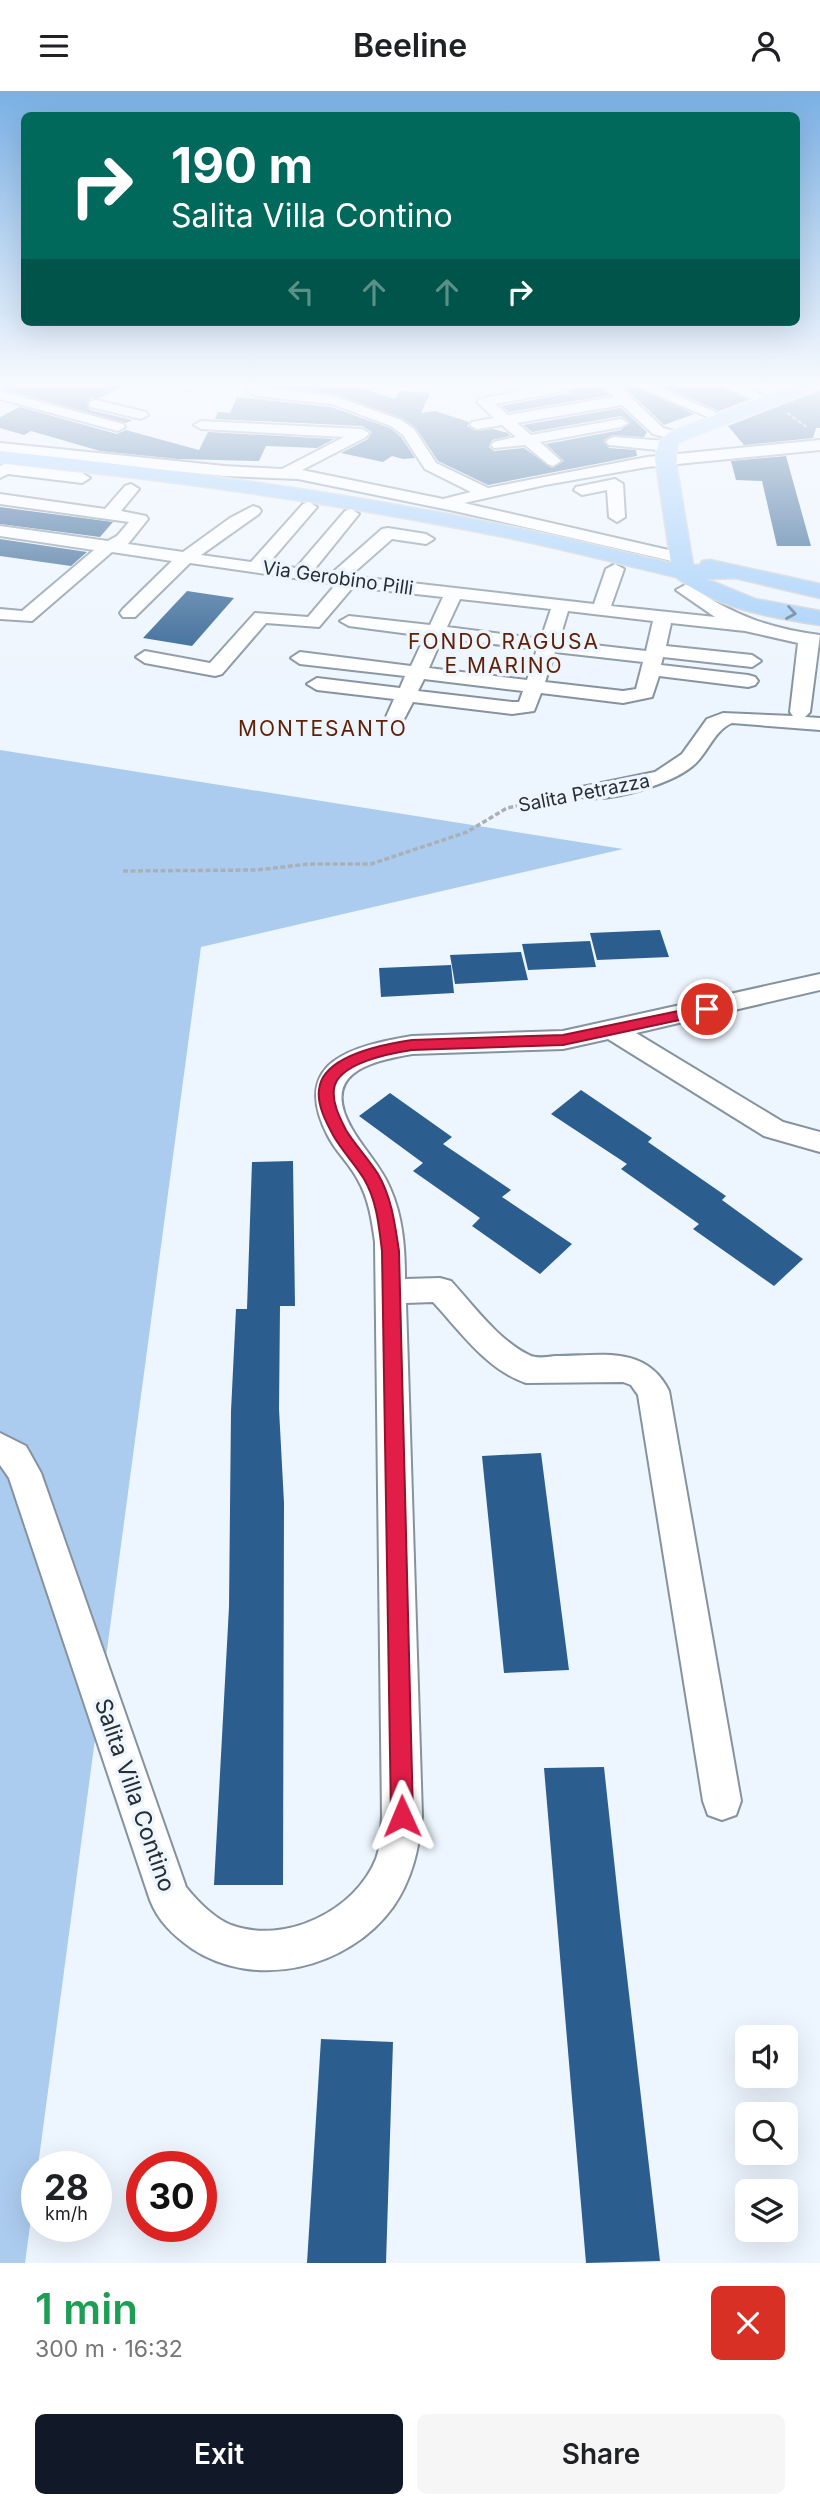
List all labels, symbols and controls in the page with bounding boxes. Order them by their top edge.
text: Beeline [353,26,467,65]
icon: menu [35,27,73,65]
icon: person [747,27,785,65]
text: 190 m [171,136,313,195]
icon: right [56,140,147,231]
text: Salita Villa Contino [171,196,453,235]
icon: left [282,273,320,311]
icon: ahead [355,273,393,311]
icon: ahead [428,273,466,311]
icon: right [501,273,539,311]
street label: Via Gerobino Pilli [261,556,415,600]
one-way arrow [785,605,797,620]
district label: FONDO RAGUSA E MARINO [408,629,600,678]
district label: MONTESANTO [238,716,408,741]
street label: Salita Petrazza [516,769,652,817]
pin [677,979,737,1039]
icon: arrive [688,990,726,1028]
street label: Salita Villa Contino [89,1695,181,1895]
position arrow [365,1779,439,1853]
map controls [735,2025,798,2242]
button: sound [735,2025,798,2088]
button: search [735,2102,798,2165]
speed limit sign: 30 [126,2151,217,2242]
text: 28 [44,2166,89,2208]
button: layers [735,2179,798,2242]
text: km/h [45,2203,88,2224]
text: 1 min [35,2283,138,2334]
button: close [711,2286,785,2360]
text: 300 m · 16:32 [35,2335,183,2363]
button: Exit [35,2414,403,2494]
button: Share [417,2414,785,2494]

